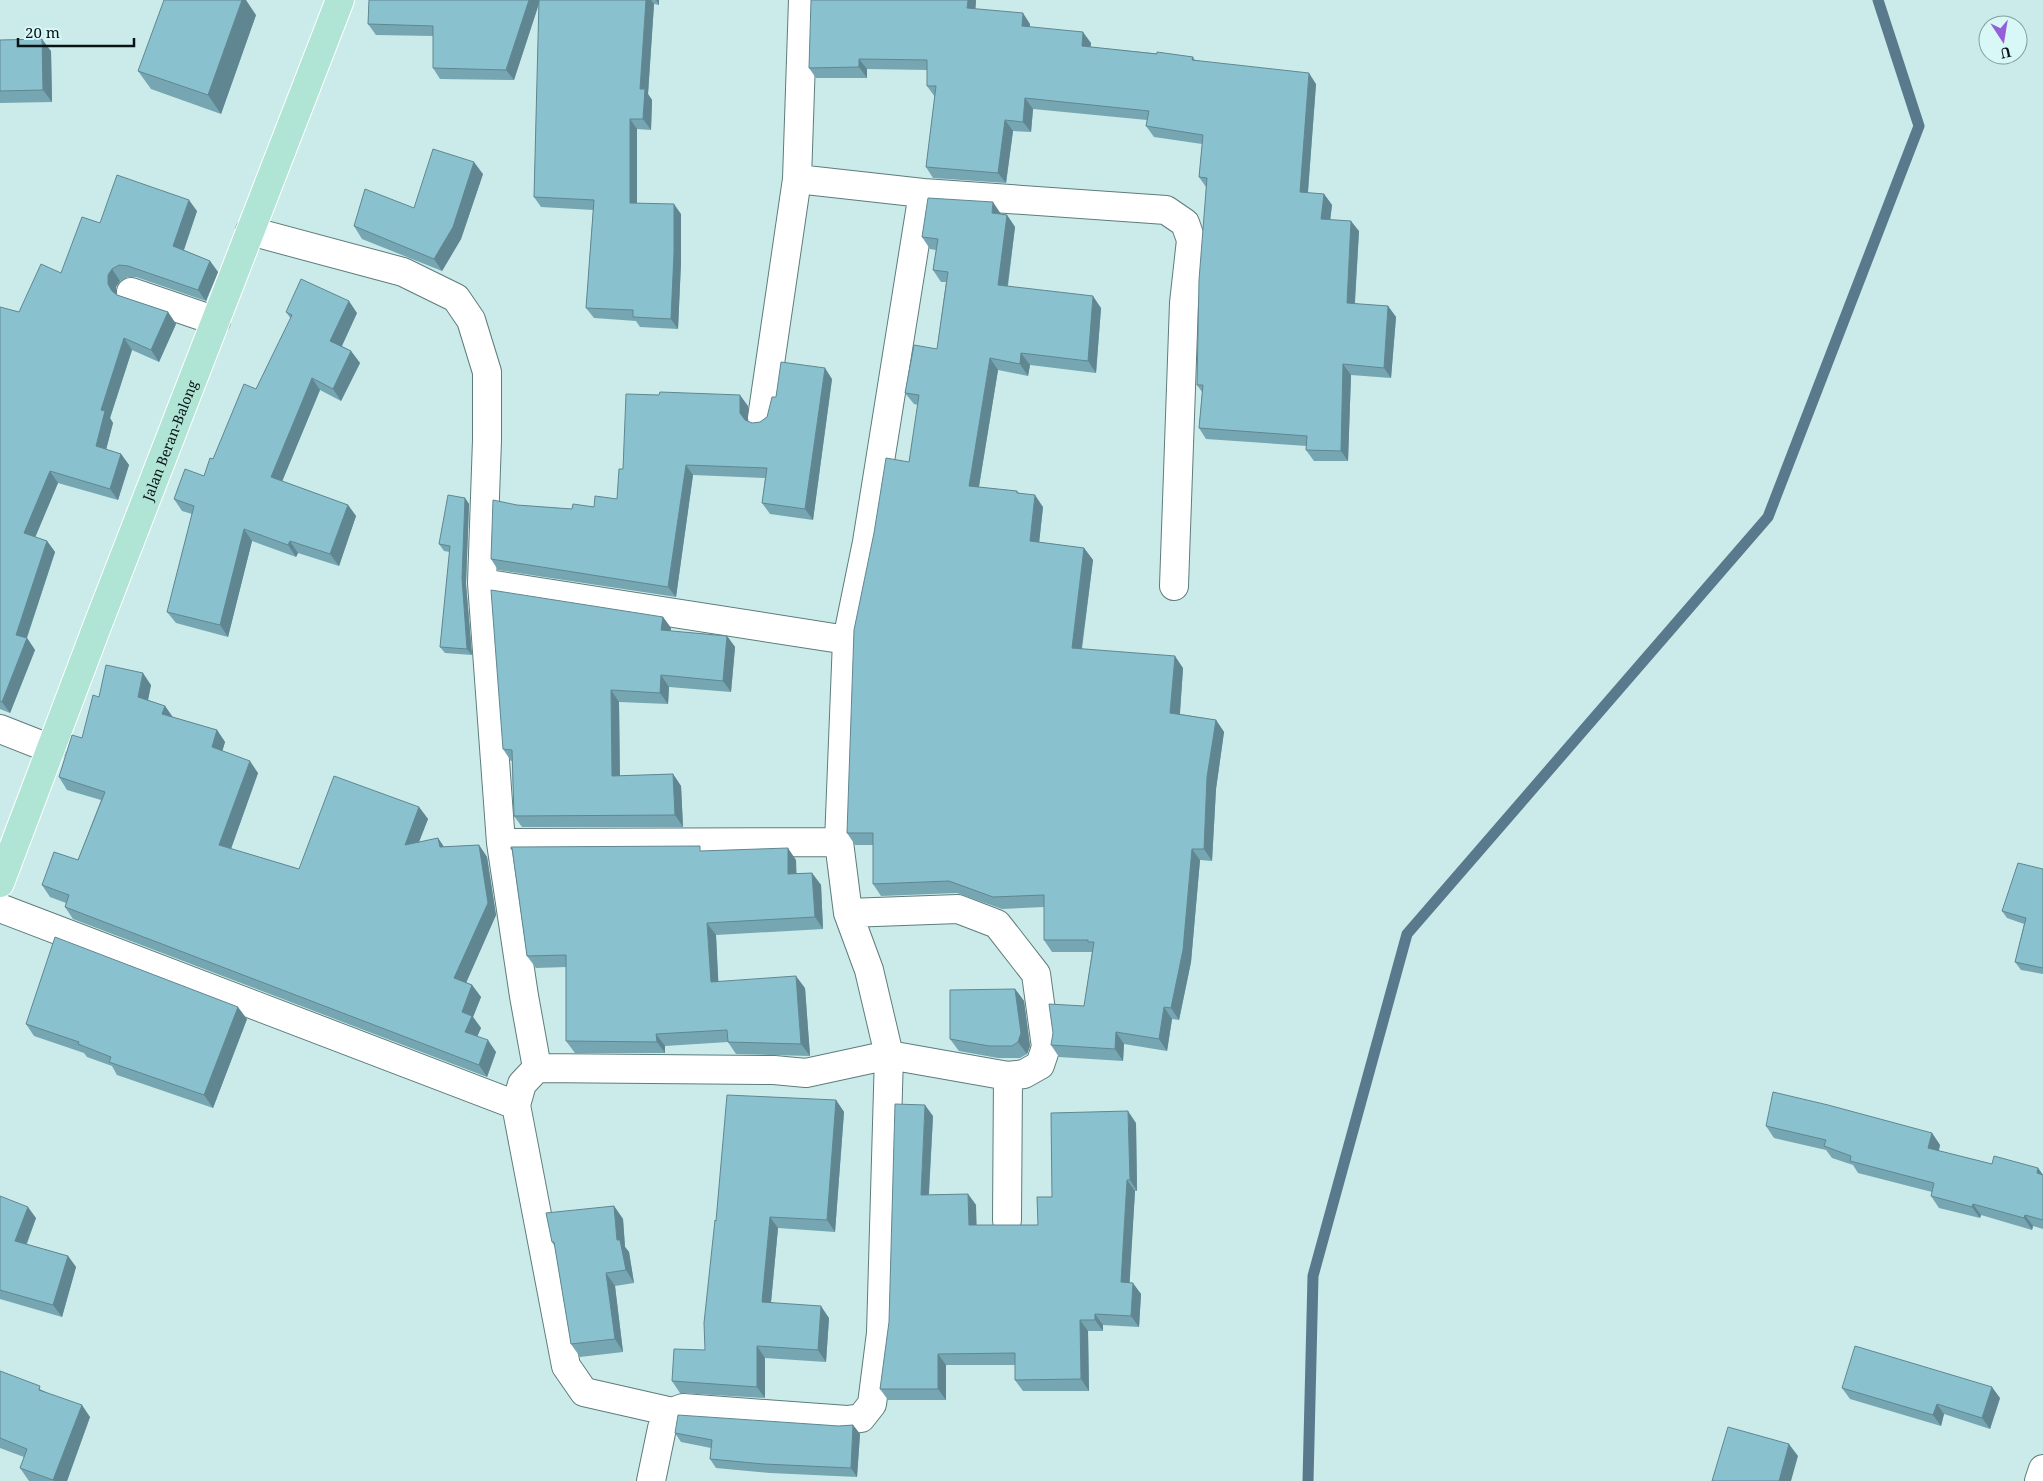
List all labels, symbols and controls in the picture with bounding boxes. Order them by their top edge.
scale bar [18,15,134,47]
north arrow [1978,15,2028,65]
text: 20 m [25,22,60,42]
text: U [1998,43,2013,64]
street label: Jalan Beran-Balong [137,377,201,504]

